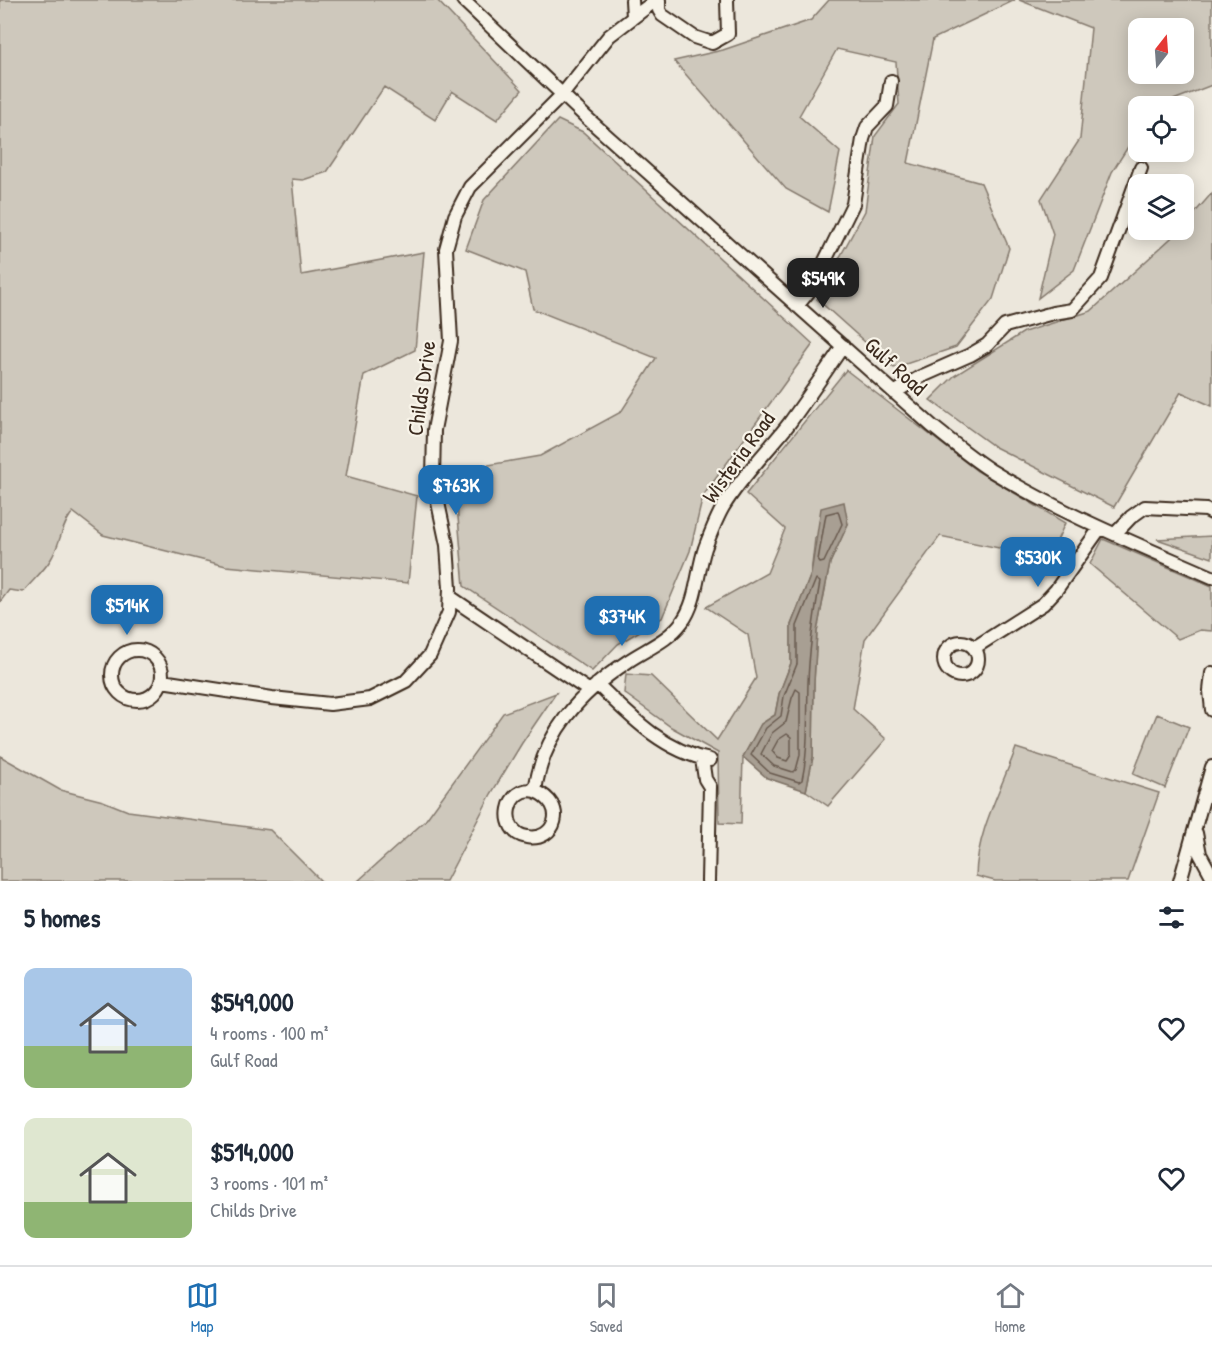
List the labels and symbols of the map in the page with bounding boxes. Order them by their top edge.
north arrow [1128,18,1194,84]
pin: $549K [781,258,865,309]
street label: Gulf Road [858,330,934,402]
street label: Childs Drive [399,338,443,437]
street label: Wisteria Road [695,405,782,509]
pin: $763K [414,465,498,516]
pin: $530K [996,537,1080,588]
pin: $514K [85,585,169,636]
pin: $374K [580,596,664,647]

